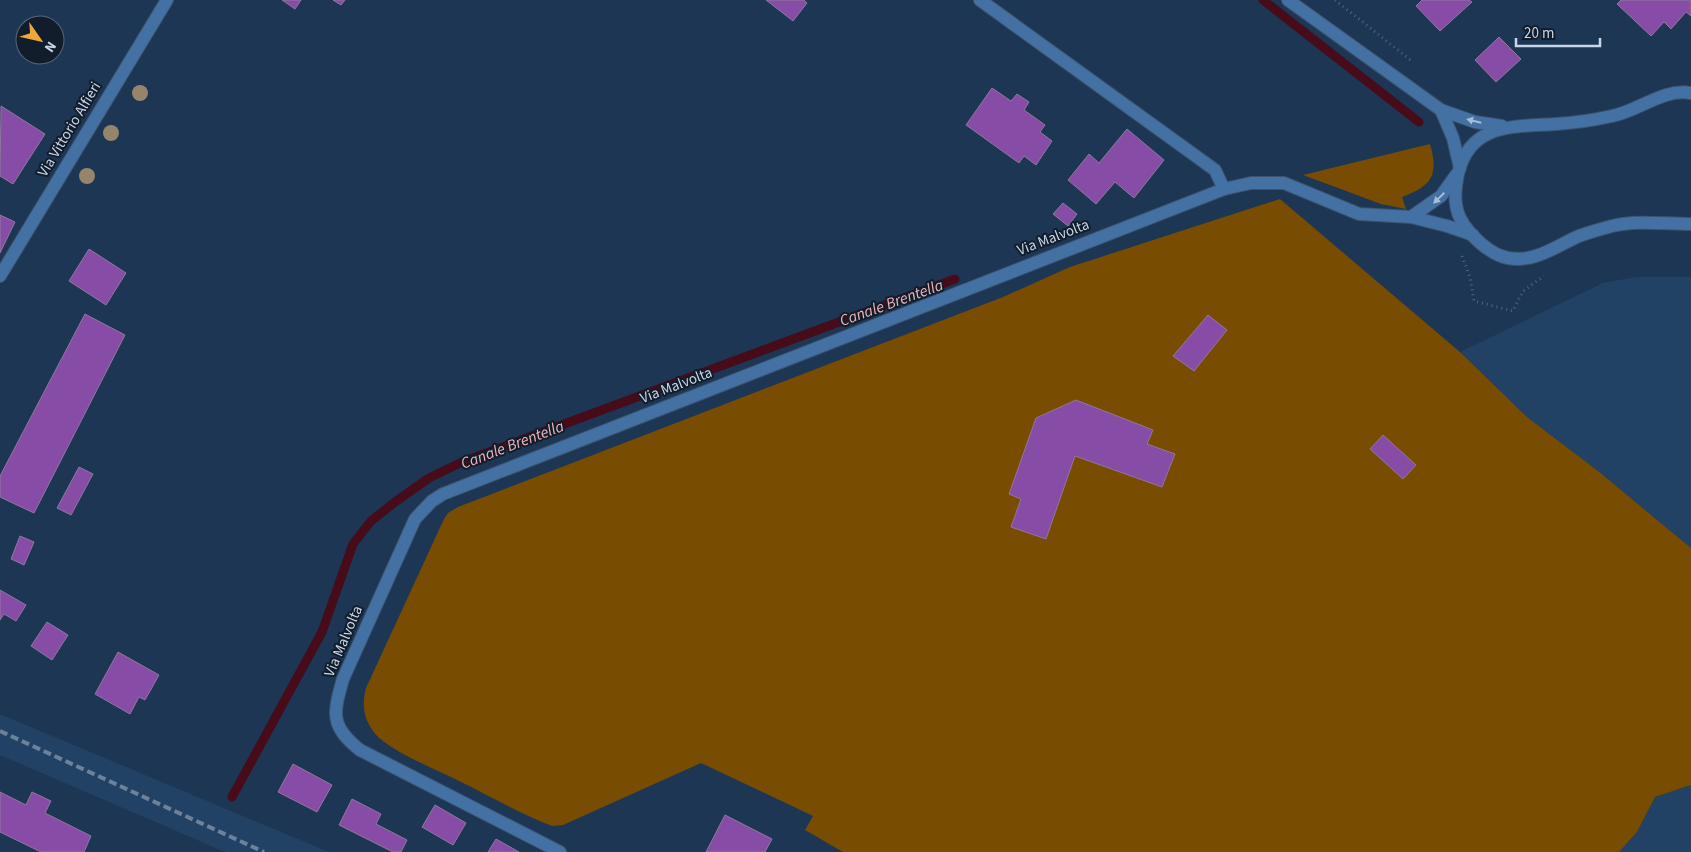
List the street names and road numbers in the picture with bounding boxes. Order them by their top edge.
street label: Via Vittorio Alfieri [33,78,106,181]
street label: Via Malvolta [1014,214,1092,261]
street label: Via Malvolta [637,362,715,409]
street label: Via Malvolta [319,602,368,680]

